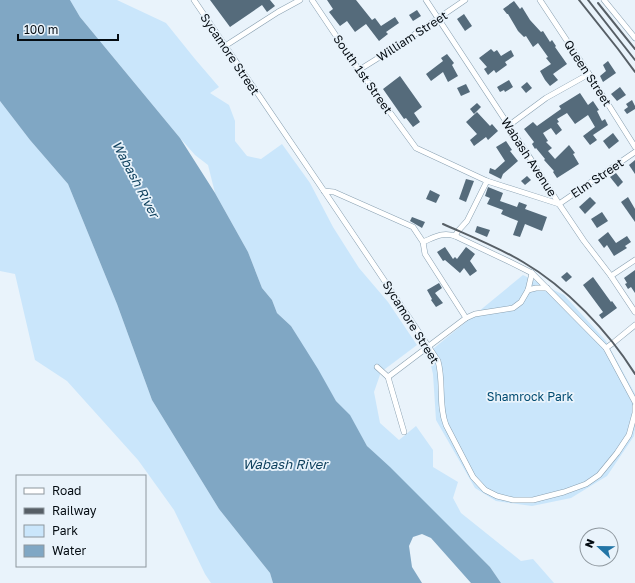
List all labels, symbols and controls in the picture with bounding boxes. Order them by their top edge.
street label: William Street [374,7,450,65]
street label: Sycamore Street [197,10,263,98]
scale bar [18,16,118,42]
text: 100 m [24,22,58,37]
street label: South 1st Street [330,32,396,116]
street label: Queen Street [561,37,615,109]
street label: Wabash Avenue [498,115,560,199]
water label: Wabash River [109,138,164,222]
street label: Elm Street [568,155,626,201]
street label: Sycamore Street [379,278,443,367]
park label: Shamrock Park [487,389,573,404]
water label: Wabash River [243,456,329,472]
legend [16,475,146,567]
text: Road [52,483,81,498]
text: Railway [52,503,97,518]
text: Park [52,523,78,538]
north arrow [579,527,619,567]
text: N [582,537,597,549]
text: Water [52,543,86,558]

